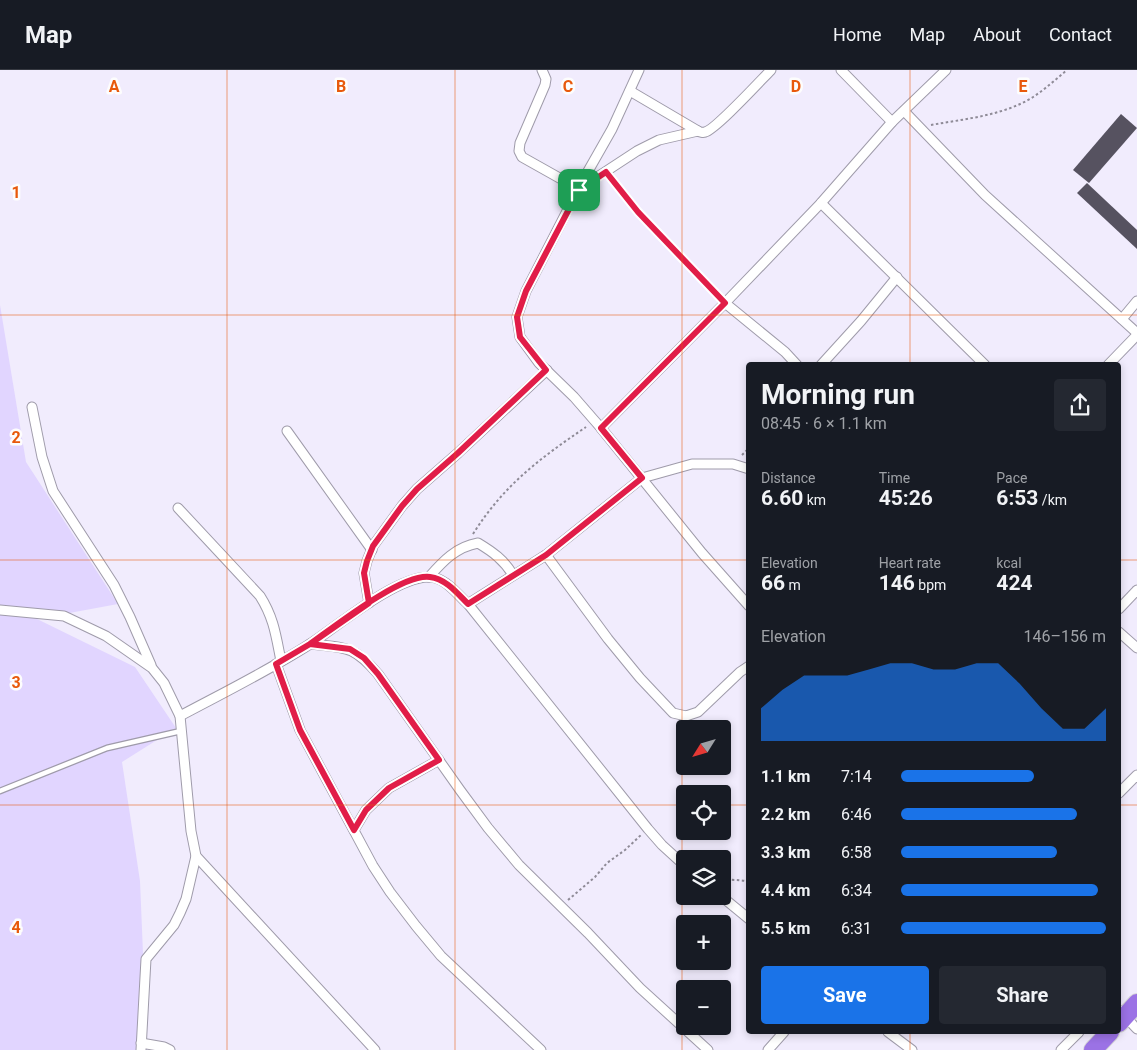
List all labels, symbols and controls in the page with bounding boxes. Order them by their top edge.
text: Map [25,21,72,49]
text: Home [833,24,882,45]
text: Map [910,24,945,45]
text: About [973,24,1021,45]
text: Contact [1049,24,1112,45]
text: A [109,77,120,96]
text: B [336,77,346,96]
text: C [563,77,573,96]
text: D [791,77,801,96]
text: E [1019,77,1028,96]
pin [558,169,600,211]
icon: arrive [565,176,593,204]
text: 1 [11,183,21,202]
text: Morning run [761,378,915,411]
button: share [1054,379,1106,431]
text: 08:45 · 6 × 1.1 km [761,414,887,433]
text: 2 [11,428,21,447]
text: Distance [761,470,816,486]
text: Time [879,470,910,486]
text: Pace [996,470,1027,486]
text: 6.60 [761,486,803,510]
text: 45:26 [879,486,933,510]
text: 6:53 [996,486,1038,510]
text: km [803,492,826,508]
text: /km [1038,492,1067,508]
text: Elevation [761,555,818,571]
text: Heart rate [879,555,941,571]
text: kcal [996,555,1022,571]
text: 66 [761,571,785,595]
text: 146 [879,571,915,595]
text: 424 [996,571,1032,595]
text: m [785,577,801,593]
text: bpm [915,577,946,593]
text: Elevation [761,627,826,646]
text: 146–156 m [1024,627,1106,646]
text: 3 [11,673,21,692]
north arrow [676,720,731,775]
map controls [676,720,731,1035]
text: 1.1 km [761,767,810,786]
text: 7:14 [841,767,872,786]
button: locate [676,785,731,840]
text: 2.2 km [761,805,810,824]
text: 6:46 [841,805,872,824]
text: 3.3 km [761,843,810,862]
text: 6:58 [841,843,872,862]
button: layers [676,850,731,905]
text: 4.4 km [761,881,810,900]
text: 6:34 [841,881,872,900]
button: + [676,915,731,970]
text: 4 [11,918,21,937]
text: 5.5 km [761,919,810,938]
text: 6:31 [841,919,872,938]
button: Save [761,966,929,1024]
button: Share [939,966,1106,1024]
button: − [676,980,731,1035]

